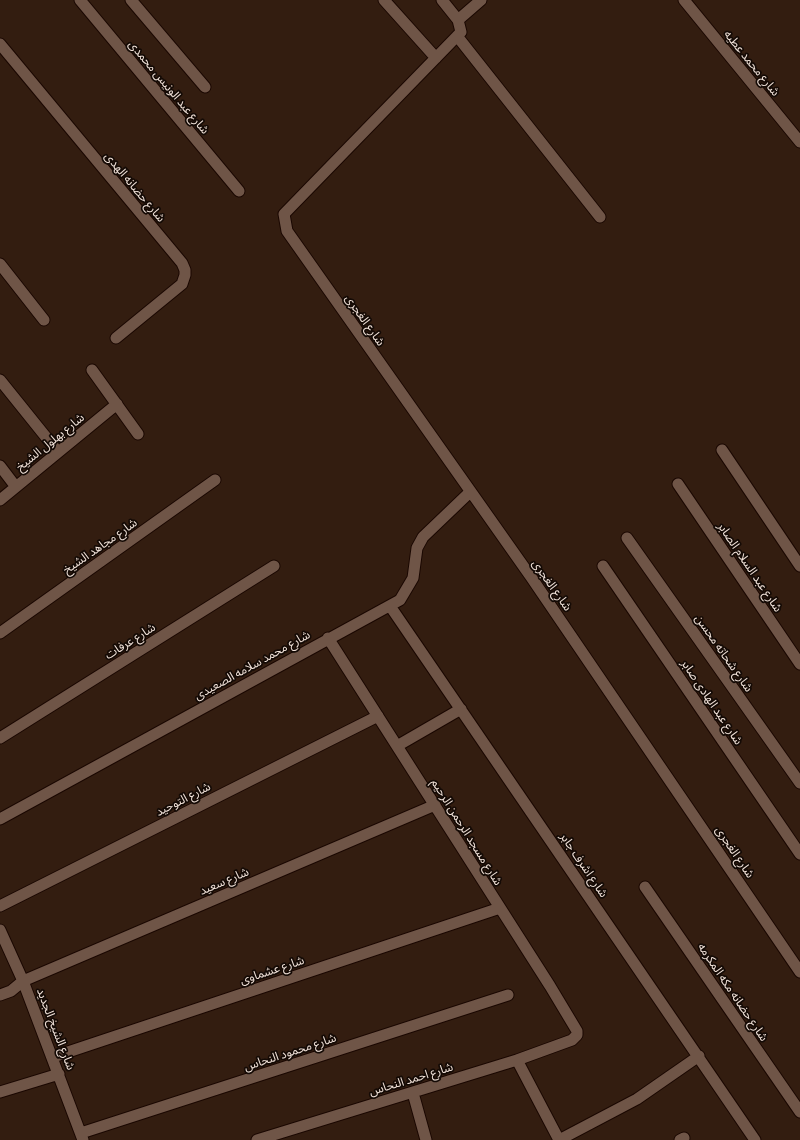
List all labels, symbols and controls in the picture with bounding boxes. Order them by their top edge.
street label: شارع محمد عطيه [721,27,783,99]
street label: شارع عبد الونيس محمدى [126,37,212,137]
street label: شارع حضانه الهدى [102,149,168,225]
street label: شارع الغجرى [342,291,388,349]
street label: شارع بهلول الشيخ [13,410,87,474]
street label: شارع مجاهد الشيخ [60,515,140,577]
street label: شارع عبد السلام الصابر [715,519,785,615]
street label: شارع الغجرى [529,556,575,614]
street label: شارع شحاته محسن [692,612,756,694]
street label: شارع عرفات [102,620,158,662]
street label: شارع محمد سلامه الصعيدى [192,627,312,703]
street label: شارع عبد الهادى صابر [678,657,746,747]
street label: شارع مسجد الرحمن الرحيم [428,776,506,888]
street label: شارع التوحيد [153,779,213,819]
street label: شارع الغجرى [712,823,758,881]
street label: شارع اشرف جابر [557,830,611,900]
street label: شارع سعيد [197,864,251,898]
street label: شارع حضانه مكه المكرمه [695,940,771,1044]
street label: شارع عشماوى [238,953,306,987]
street label: شارع الشيخ الجديد [34,986,78,1072]
street label: شارع محمود النحاس [242,1030,338,1074]
street label: شارع احمد النحاس [367,1059,455,1099]

